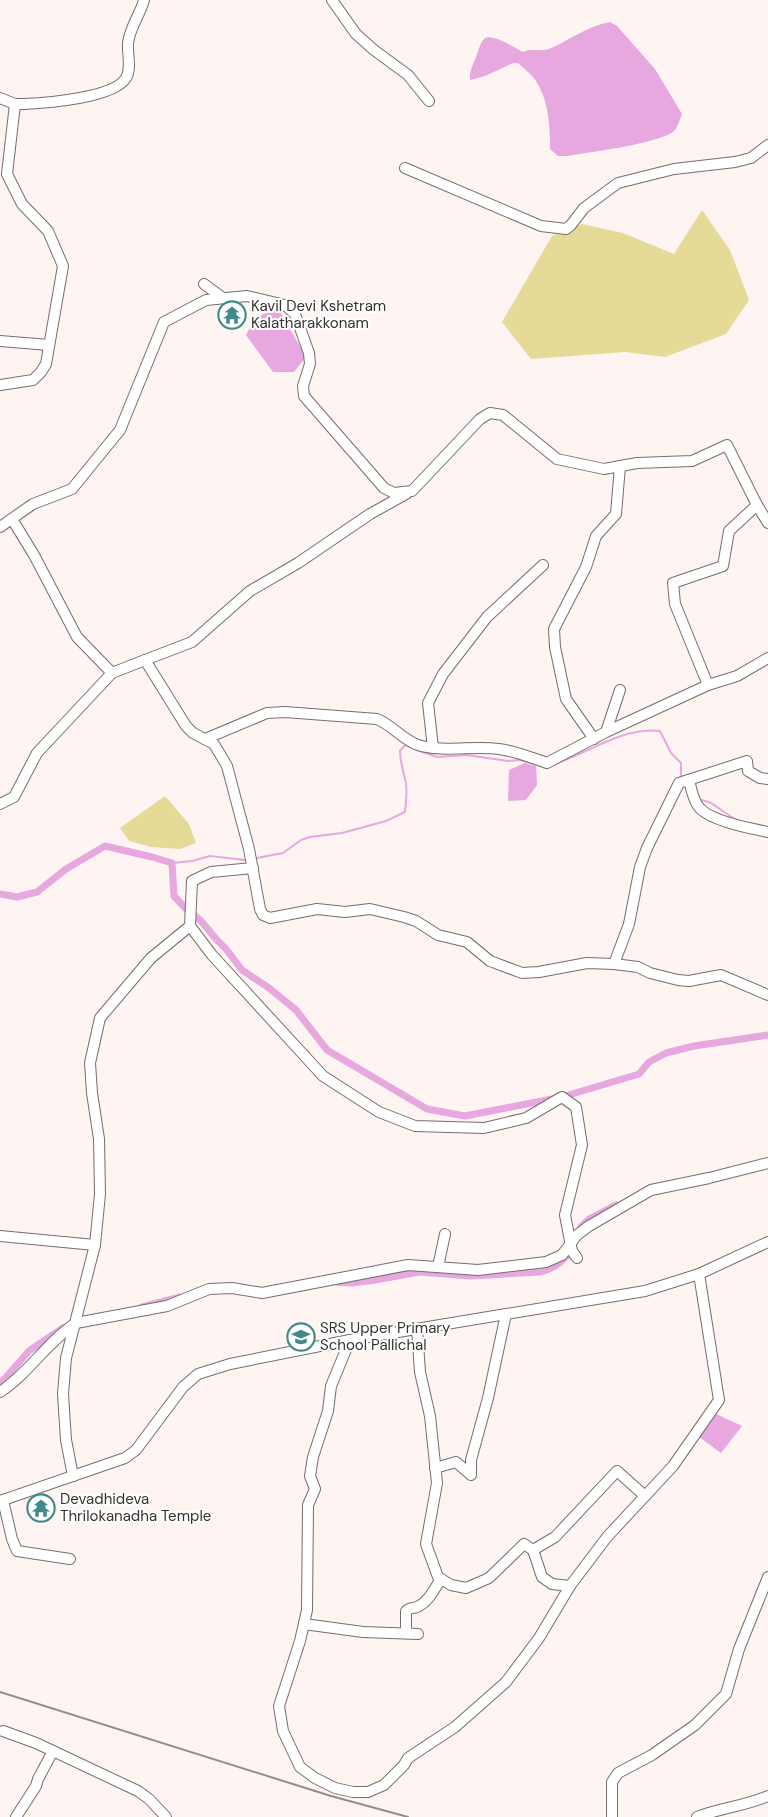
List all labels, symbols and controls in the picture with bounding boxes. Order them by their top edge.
place label: Kavil Devi Kshetram Kalatharakkonam [251,296,386,333]
temple icon: Kavil Devi Kshetram Kalatharakkonam [217,300,247,330]
place label: SRS Upper Primary School Pallichal [320,1318,451,1355]
school or university icon: SRS Upper Primary School Pallichal [286,1322,316,1352]
place label: Devadhideva Thrilokanadha Temple [60,1489,211,1526]
temple icon: Devadhideva Thrilokanadha Temple [26,1493,56,1523]

